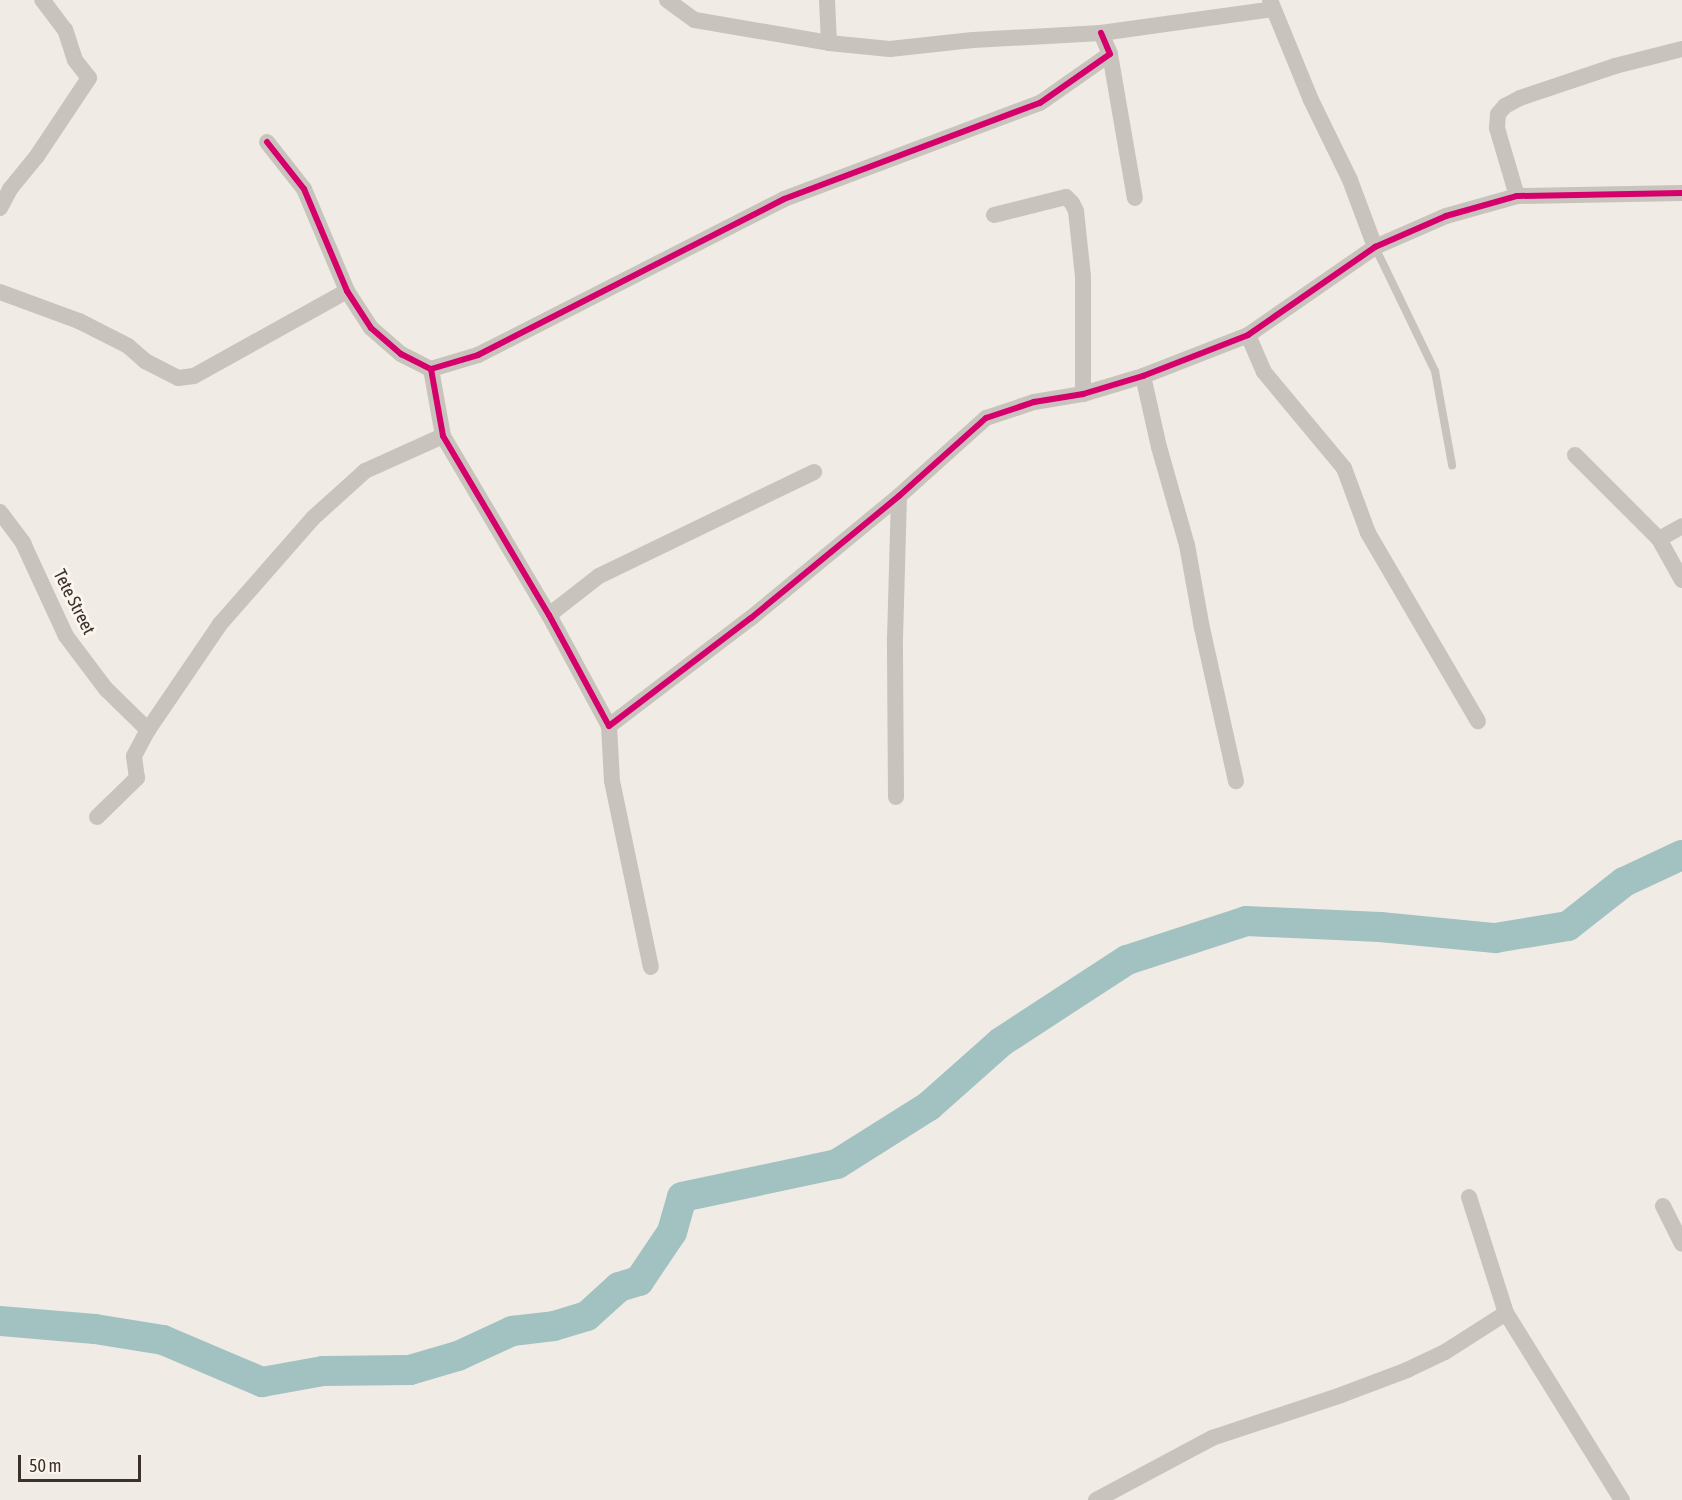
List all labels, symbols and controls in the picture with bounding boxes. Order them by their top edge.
street label: Tete Street [48,566,100,638]
scale bar [21,1443,144,1481]
text: 50 m [29,1455,61,1476]

